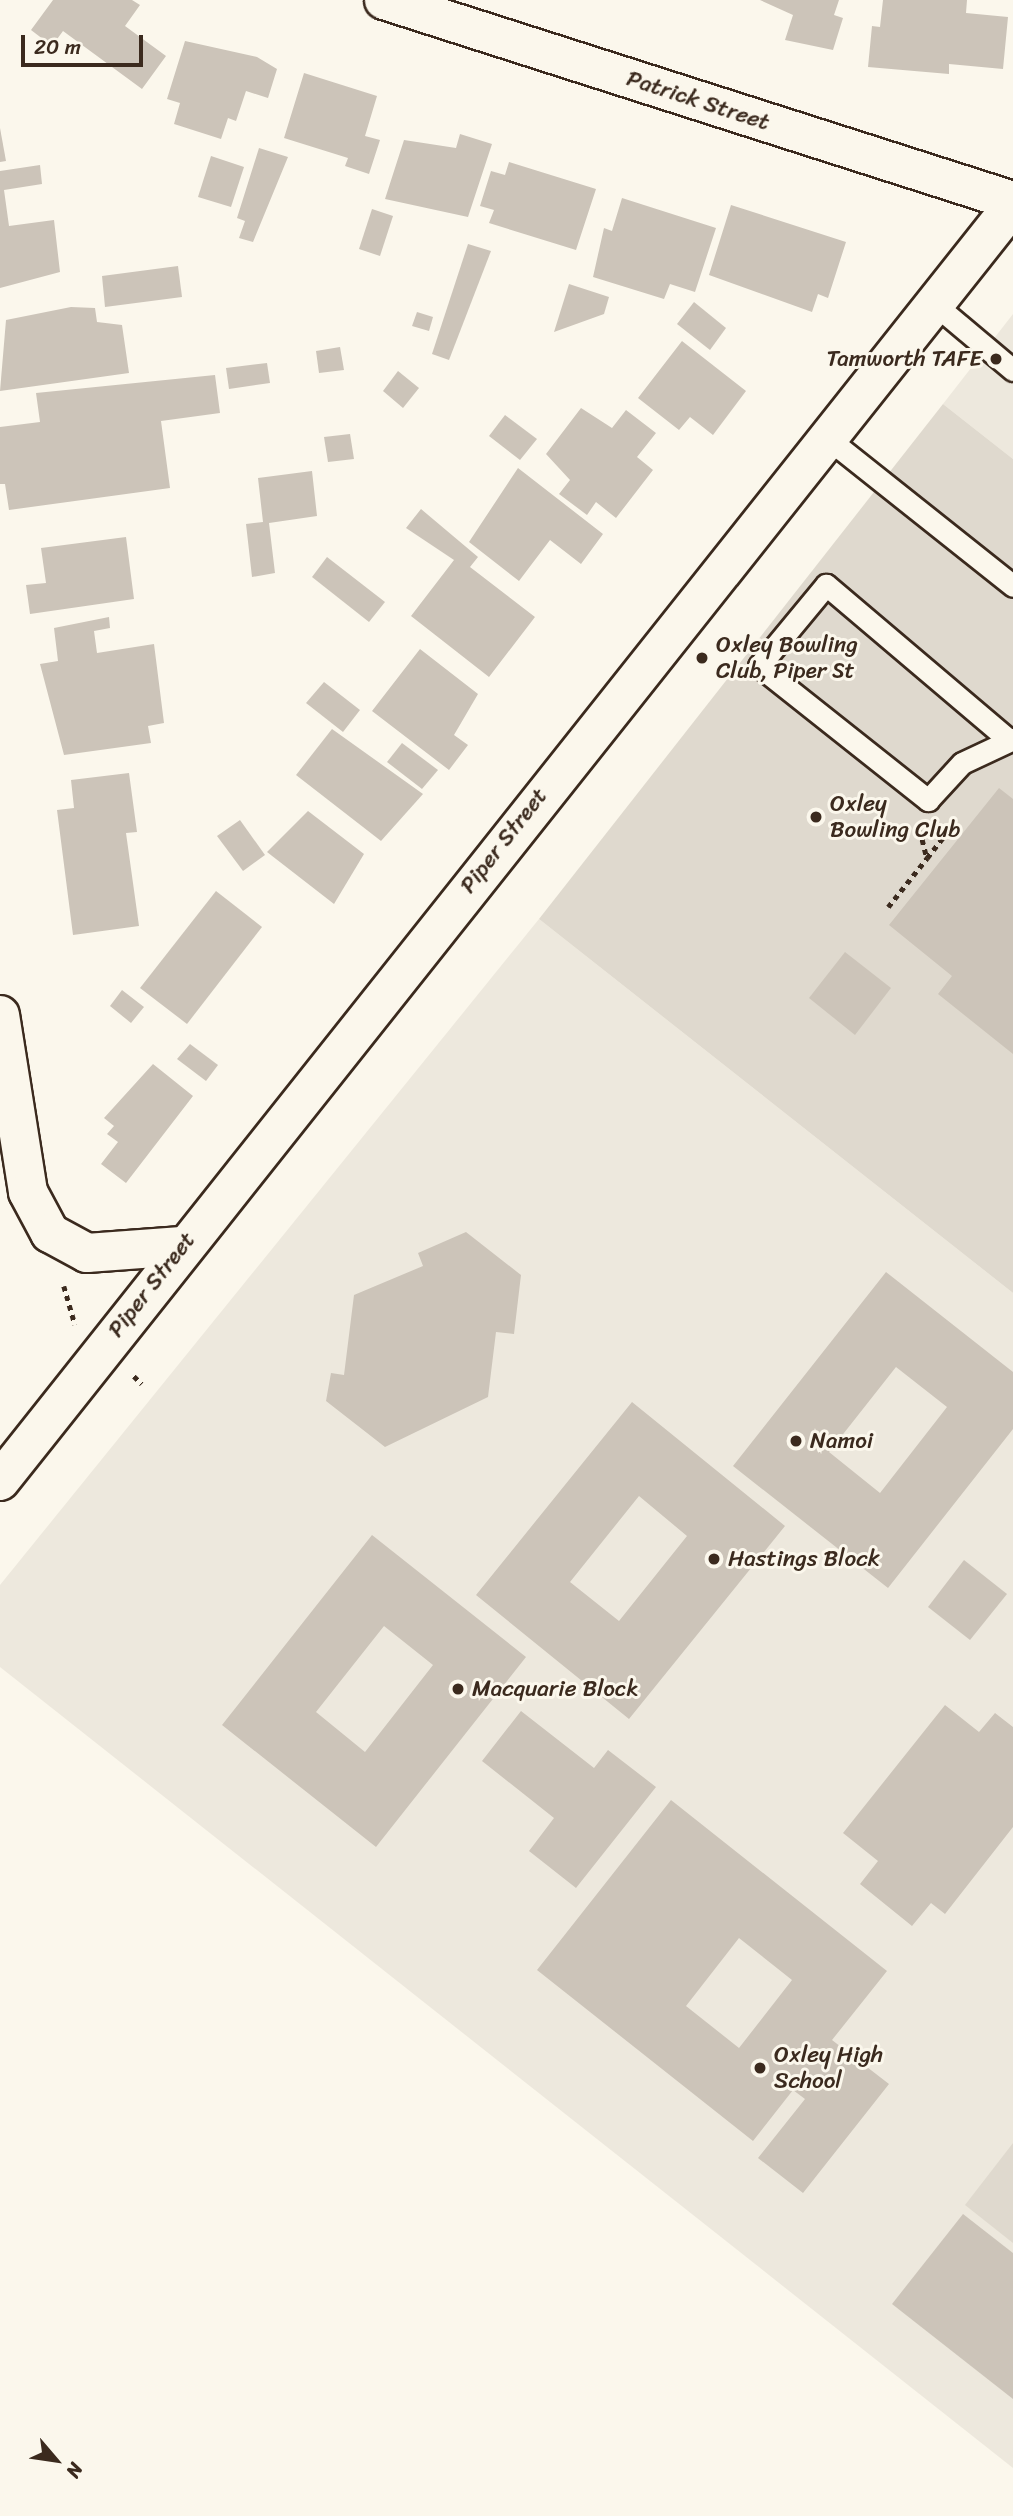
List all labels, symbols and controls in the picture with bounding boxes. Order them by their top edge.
scale bar [24,21,147,65]
text: 20 m [34,28,81,66]
street label: Patrick Street [623,65,773,137]
place label: Tamworth TAFE [827,345,982,373]
marker: Tamworth TAFE [988,351,1004,367]
place label: Oxley Bowling Club, Piper St [716,631,858,685]
marker: Oxley Bowling Club, Piper St [694,650,710,666]
street label: Piper Street [454,783,554,899]
place label: Oxley Bowling Club [830,790,961,844]
marker: Oxley Bowling Club [808,809,824,825]
street label: Piper Street [102,1227,202,1343]
place label: Namoi [810,1427,873,1455]
marker: Namoi [788,1433,804,1449]
place label: Hastings Block [728,1545,880,1573]
marker: Hastings Block [706,1551,722,1567]
place label: Macquarie Block [472,1675,639,1703]
marker: Macquarie Block [450,1681,466,1697]
place label: Oxley High School [774,2041,883,2095]
marker: Oxley High School [752,2060,768,2076]
north arrow [21,2425,91,2495]
text: N [57,2457,92,2484]

